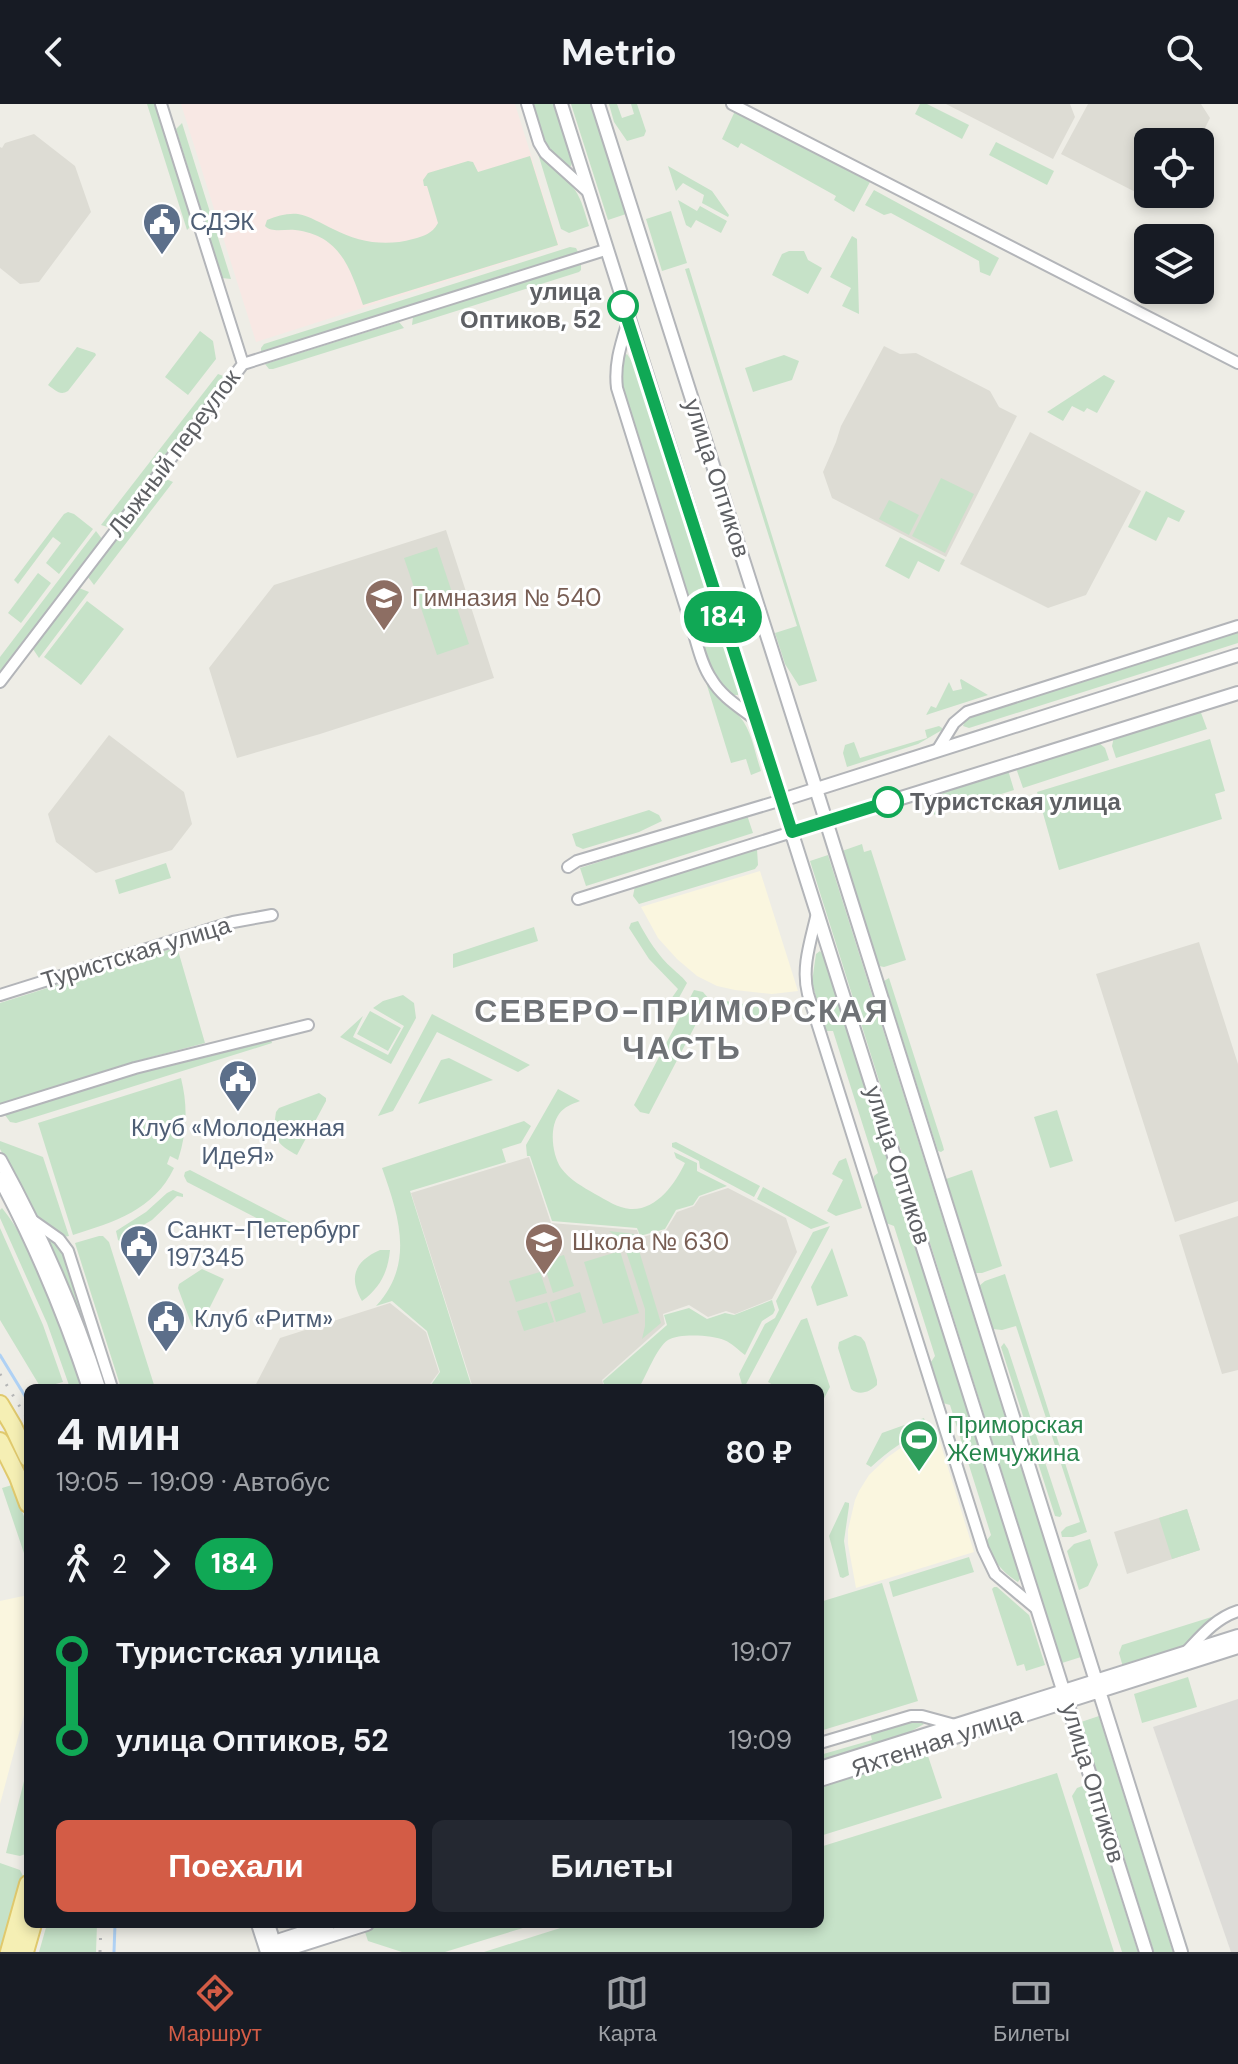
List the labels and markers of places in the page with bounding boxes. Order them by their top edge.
public building icon: СДЭК [141,201,183,256]
place label: СДЭК [190,206,254,237]
place label: улица Оптиков, 52 [460,276,602,335]
marker: улица Оптиков, 52 [608,291,638,321]
school or university icon: Гимназия № 540 [363,577,405,632]
place label: Гимназия № 540 [412,582,601,613]
place label: Туристская улица [910,786,1121,817]
marker: Туристская улица [873,787,903,817]
public building icon: Клуб «Молодежная ИдеЯ» [217,1058,259,1113]
place label: Клуб «Молодежная ИдеЯ» [131,1112,345,1171]
place label: Санкт-Петербург 197345 [167,1214,360,1273]
school or university icon: Школа № 630 [523,1221,565,1276]
public building icon: Санкт-Петербург 197345 [118,1223,160,1278]
place label: Школа № 630 [572,1226,729,1257]
public building icon: Клуб «Ритм» [145,1298,187,1353]
place label: Клуб «Ритм» [194,1303,333,1334]
place label: Приморская Жемчужина [947,1409,1084,1468]
sports icon: Приморская Жемчужина [898,1418,940,1473]

